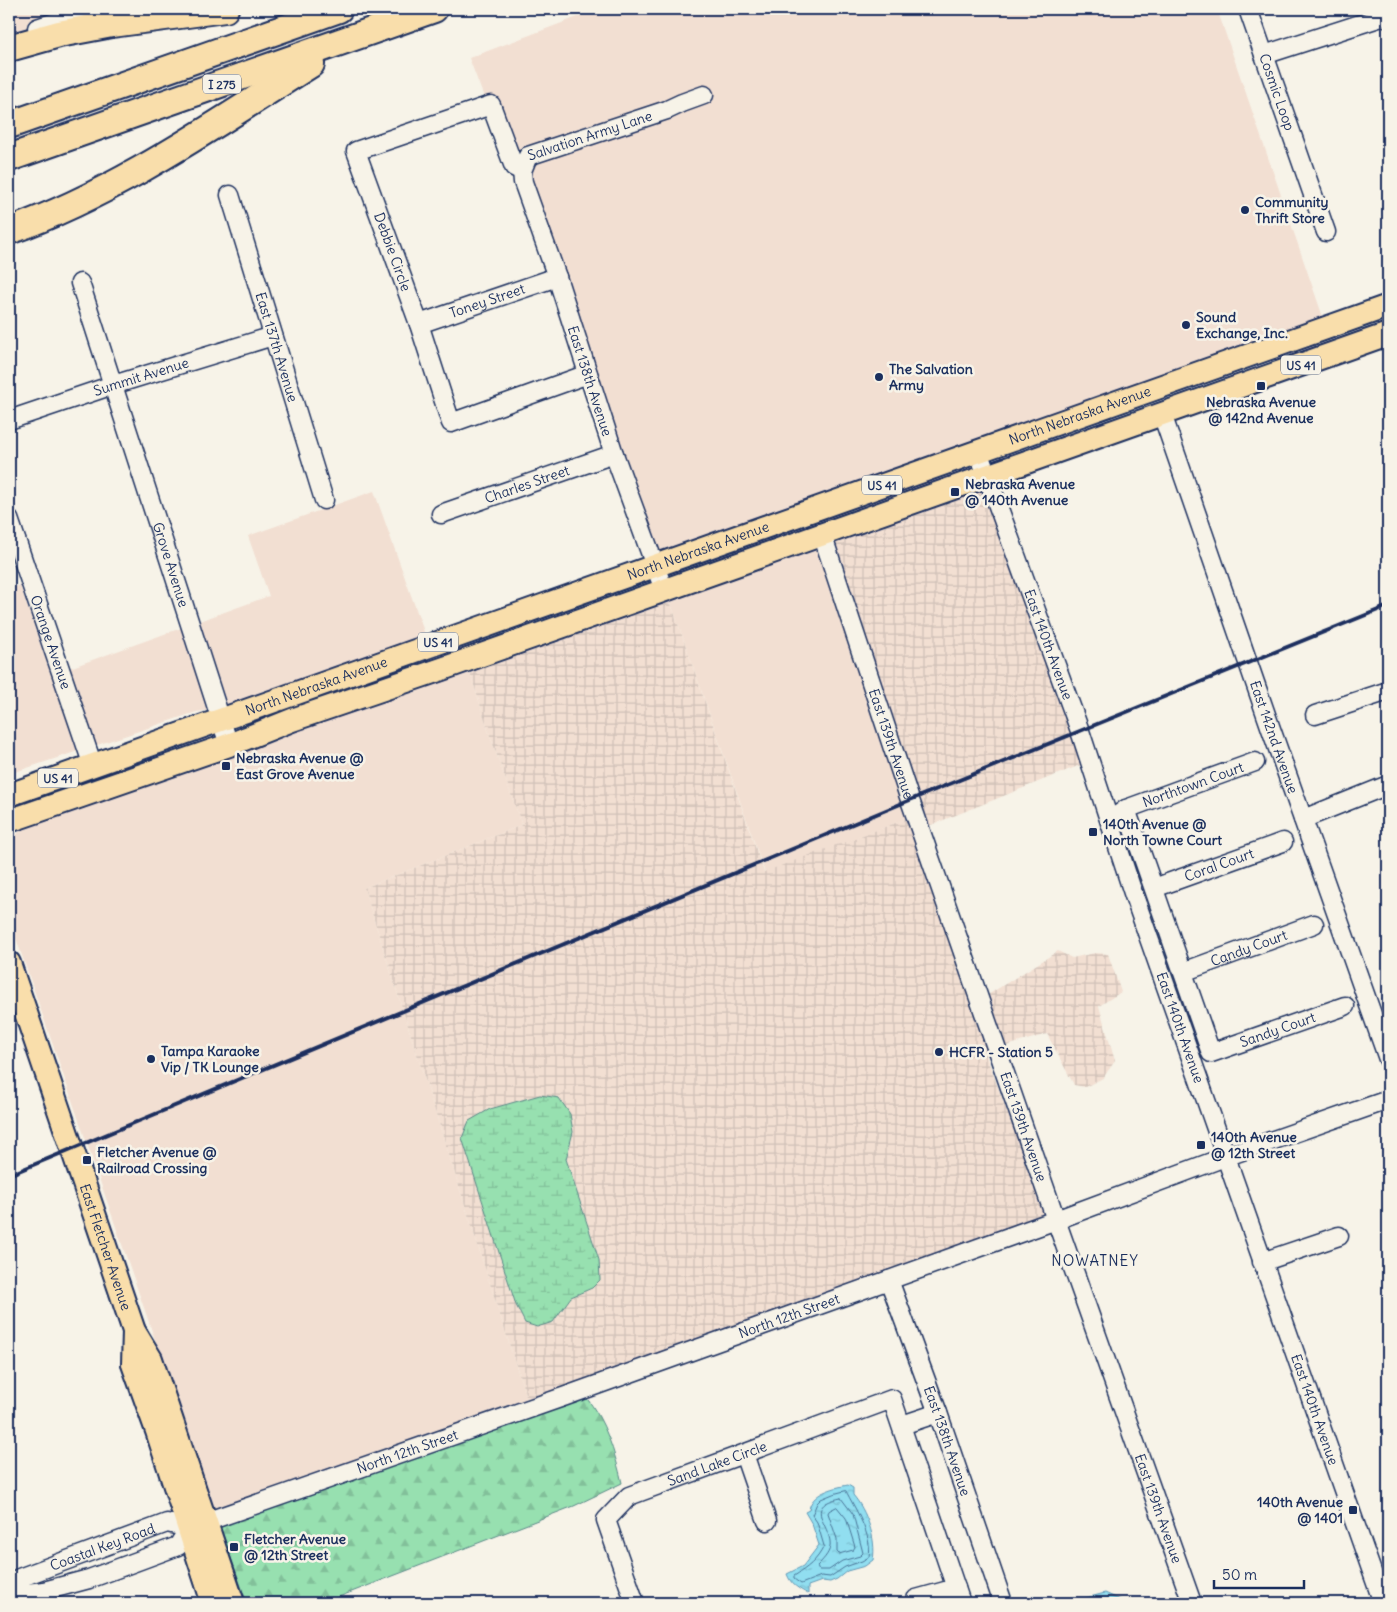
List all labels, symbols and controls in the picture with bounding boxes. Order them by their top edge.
street label: Cosmic Loop [1255,51,1299,133]
road number: I 275 [203,74,241,94]
street label: Salvation Army Lane [525,107,654,165]
place label: Community Thrift Store [1255,193,1329,227]
marker: Community Thrift Store [1239,204,1251,216]
street label: Debbie Circle [370,210,415,294]
street label: Toney Street [447,280,528,322]
street label: East 137th Avenue [251,290,302,404]
place label: Sound Exchange, Inc. [1196,308,1288,342]
marker: Sound Exchange, Inc. [1180,319,1192,331]
street label: East 138th Avenue [564,323,616,439]
street label: Summit Avenue [91,353,191,400]
road number: US 41 [1281,356,1321,374]
place label: The Salvation Army [889,360,973,394]
marker: The Salvation Army [873,371,885,383]
marker: Nebraska Avenue @ 142nd Avenue [1255,380,1267,392]
street label: North Nebraska Avenue [1006,382,1153,449]
place label: Nebraska Avenue @ 142nd Avenue [1206,393,1316,427]
street label: Charles Street [482,461,572,507]
place label: Nebraska Avenue @ 140th Avenue [965,475,1076,509]
road number: US 41 [862,476,902,494]
marker: Nebraska Avenue @ 140th Avenue [949,486,961,498]
street label: North Nebraska Avenue [625,517,771,584]
street label: Grove Avenue [149,520,193,609]
street label: East 140th Avenue [1020,587,1077,702]
street label: Orange Avenue [27,593,75,691]
road number: US 41 [418,632,458,652]
street label: North Nebraska Avenue [243,653,390,719]
street label: East 142nd Avenue [1246,678,1302,796]
street label: East 139th Avenue [865,686,918,801]
place label: Nebraska Avenue @ East Grove Avenue [236,749,363,783]
street label: Northtown Court [1140,758,1246,811]
marker: Nebraska Avenue @ East Grove Avenue [220,760,232,772]
road number: US 41 [38,768,78,788]
place label: 140th Avenue @ North Towne Court [1103,815,1222,849]
marker: 140th Avenue @ North Towne Court [1087,826,1099,838]
street label: Coral Court [1182,844,1256,885]
street label: Candy Court [1208,926,1290,970]
street label: East 140th Avenue [1153,970,1208,1085]
street label: Sandy Court [1237,1008,1318,1051]
place label: Tampa Karaoke Vip / TK Lounge [161,1042,260,1076]
place label: HCFR - Station 5 [949,1043,1053,1061]
marker: HCFR - Station 5 [933,1046,945,1058]
marker: Tampa Karaoke Vip / TK Lounge [145,1053,157,1065]
street label: East 139th Avenue [996,1069,1051,1184]
place label: 140th Avenue @ 12th Street [1211,1128,1297,1162]
marker: 140th Avenue @ 12th Street [1195,1139,1207,1151]
place label: Fletcher Avenue @ Railroad Crossing [97,1143,216,1177]
marker: Fletcher Avenue @ Railroad Crossing [81,1154,93,1166]
street label: East Fletcher Avenue [76,1181,135,1313]
district label: NOWATNEY [1051,1251,1139,1270]
street label: North 12th Street [736,1289,842,1342]
street label: East 140th Avenue [1287,1352,1343,1467]
street label: East 138th Avenue [920,1383,975,1498]
street label: North 12th Street [354,1425,461,1477]
street label: Sand Lake Circle [665,1437,769,1490]
street label: East 139th Avenue [1131,1451,1186,1566]
place label: 140th Avenue @ 1401 [1257,1493,1343,1527]
marker: 140th Avenue @ 1401 [1347,1504,1359,1516]
street label: Coastal Key Road [47,1519,157,1575]
place label: Fletcher Avenue @ 12th Street [244,1530,346,1564]
marker: Fletcher Avenue @ 12th Street [228,1541,240,1553]
scale bar [1214,1557,1304,1589]
text: 50 m [1222,1565,1257,1584]

